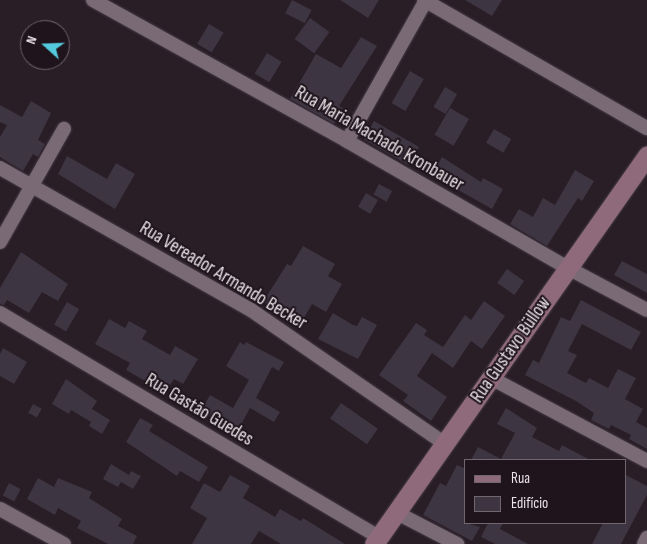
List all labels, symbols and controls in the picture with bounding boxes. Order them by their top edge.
north arrow [20,20,70,70]
text: N [22,34,41,46]
street label: Rua Maria Machado Kronbauer [290,81,468,197]
street label: Rua Vereador Armando Becker [135,217,311,335]
street label: Rua Gustavo Büllow [466,293,556,407]
street label: Rua Gastão Guedes [141,369,257,451]
legend [464,459,627,524]
text: Rua [511,469,530,488]
text: Edifício [511,494,548,513]

